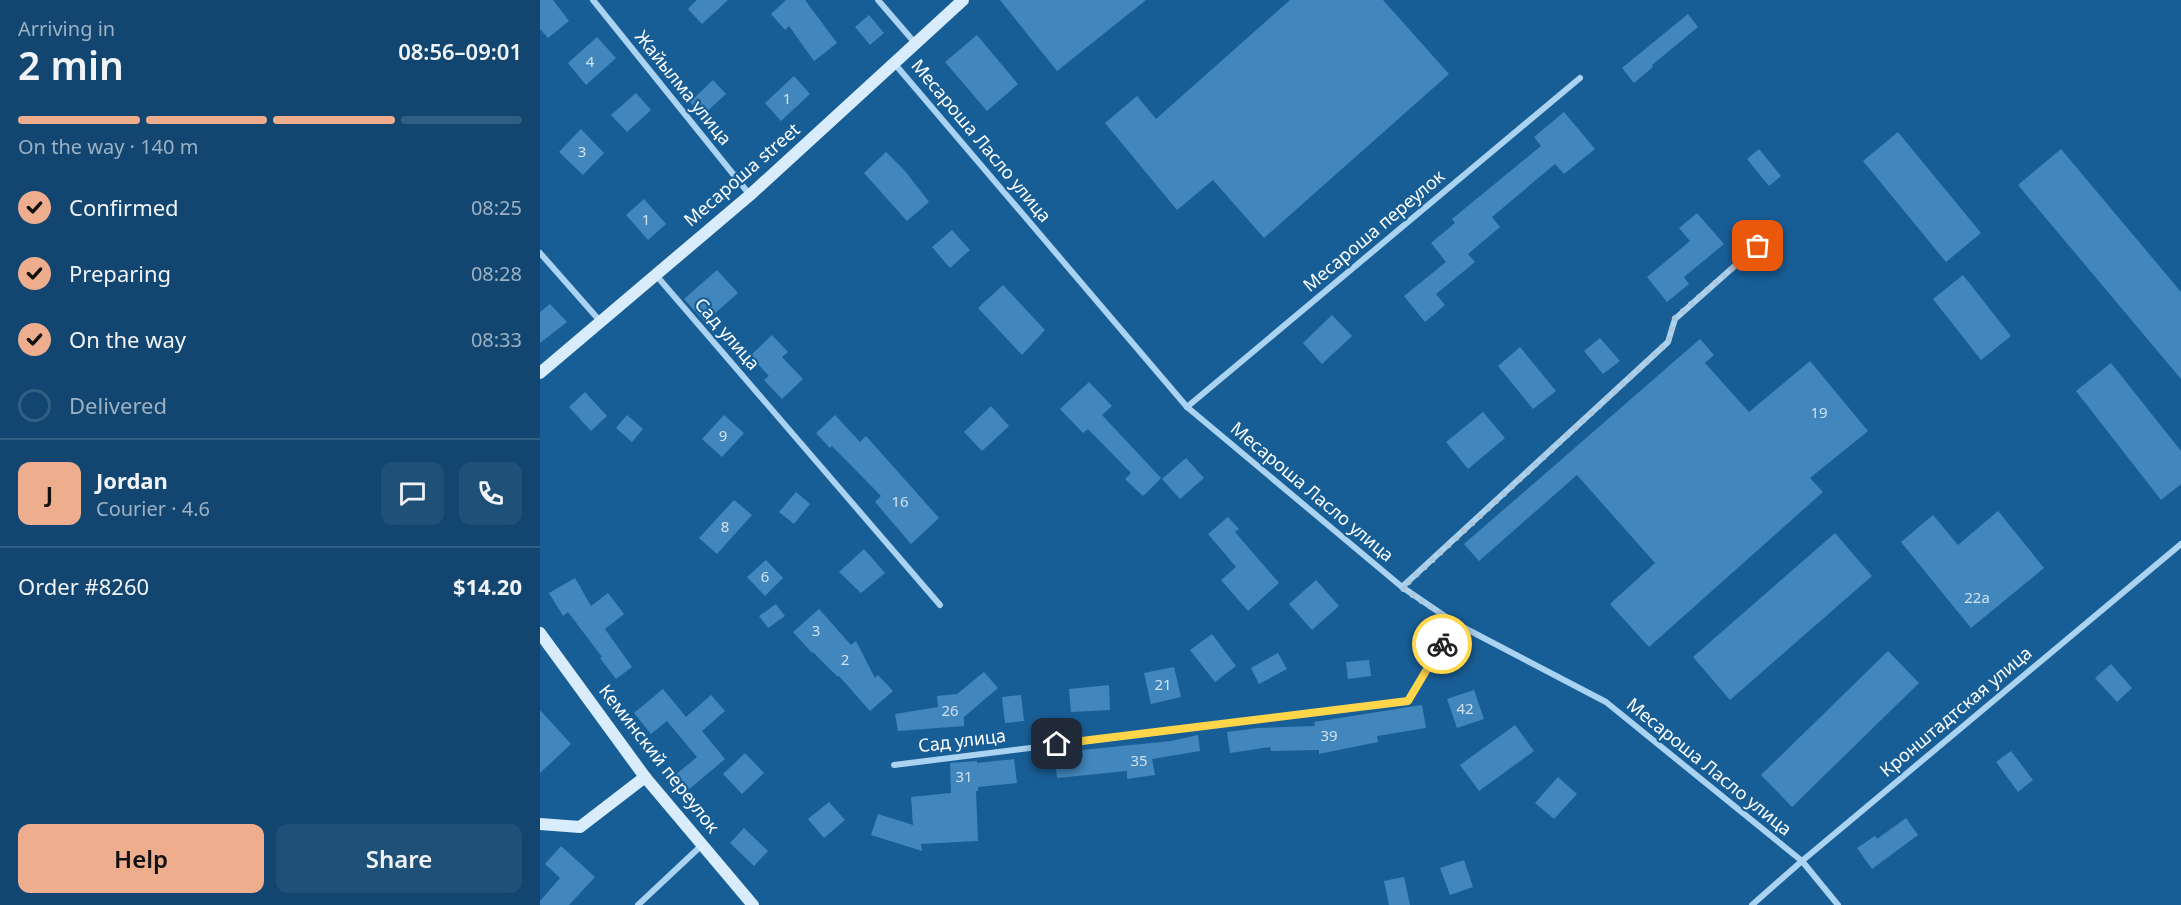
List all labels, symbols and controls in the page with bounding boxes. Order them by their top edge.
text: Arriving in [18,15,115,42]
street label: Жайылма улица [630,25,737,150]
text: 08:56–09:01 [398,36,522,66]
text: 2 min [18,38,124,91]
house number: 4 [586,51,595,71]
street label: Месароша Ласло улица [906,54,1057,227]
house number: 1 [783,88,791,108]
street label: Месароша street [678,117,805,231]
text: On the way · 140 m [18,133,198,160]
house number: 3 [578,141,586,161]
street label: Месароша переулок [1298,164,1449,297]
icon: check [18,191,51,224]
text: Confirmed [69,192,179,222]
text: 08:25 [471,194,522,221]
house number: 1 [642,209,650,229]
pin [1732,220,1783,271]
icon: bag [1741,229,1774,262]
icon: check [18,257,51,290]
text: Preparing [69,258,171,288]
text: 08:28 [471,260,522,287]
street label: Сад улица [690,292,766,374]
icon: check [18,323,51,356]
text: On the way [69,324,186,354]
text: 08:33 [471,326,522,353]
text: Delivered [69,390,167,420]
house number: 19 [1810,402,1828,422]
street label: Месароша Ласло улица [1226,416,1399,567]
house number: 9 [719,425,727,445]
button: chat [381,462,444,525]
button: phone [459,462,522,525]
text: Jordan [96,465,168,495]
text: J [46,478,53,508]
house number: 16 [891,491,909,511]
text: Courier · 4.6 [96,495,210,522]
house number: 8 [721,516,729,536]
house number: 6 [761,566,769,586]
text: Order #8260 [18,571,149,601]
text: $14.20 [453,571,522,601]
house number: 22а [1964,587,1990,607]
courier [1412,614,1472,674]
house number: 3 [812,620,820,640]
icon: bike [1426,628,1459,661]
street label: Кронштадтская улица [1874,641,2036,782]
house number: 2 [841,649,849,669]
house number: 21 [1154,674,1172,694]
street label: Кеминский переулок [594,679,726,838]
street label: Месароша Ласло улица [1622,692,1797,840]
house number: 42 [1456,698,1474,718]
house number: 26 [941,700,959,720]
pin [1031,718,1082,769]
street label: Сад улица [917,723,1007,757]
house number: 39 [1320,725,1338,745]
icon: home [1040,727,1073,760]
house number: 35 [1130,750,1148,770]
house number: 31 [955,766,973,786]
button: Help [18,824,264,893]
button: Share [276,824,522,893]

